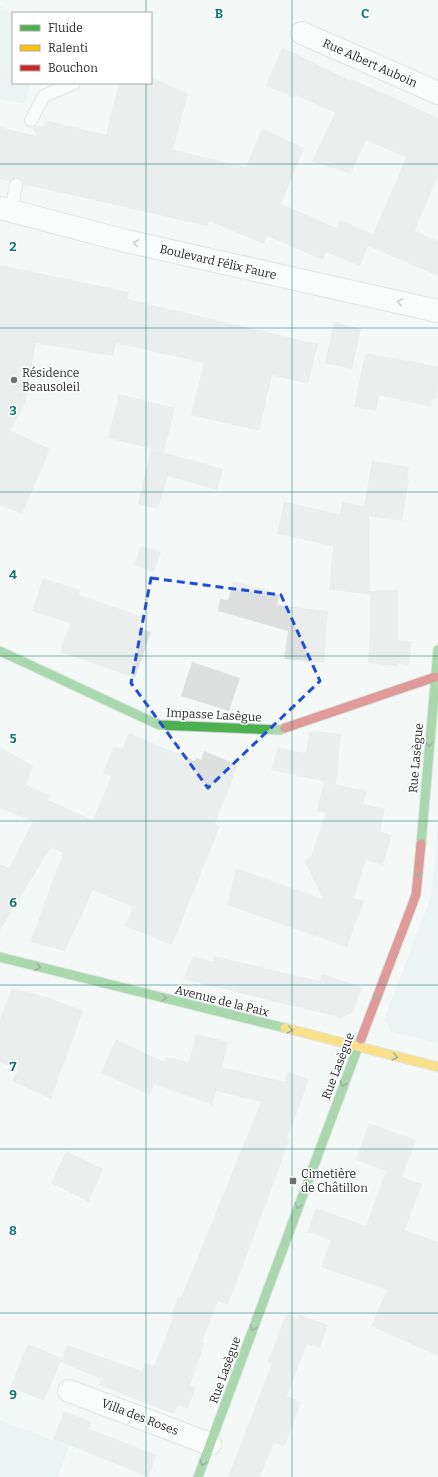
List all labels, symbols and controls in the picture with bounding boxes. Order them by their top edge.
text: B [215,6,223,21]
text: C [361,6,369,21]
legend [12,12,152,84]
text: Fluide [48,21,83,35]
street label: Rue Albert Auboin [321,36,420,90]
text: Ralenti [48,41,88,55]
text: Bouchon [48,61,98,75]
text: 2 [9,239,17,254]
one-way arrow [133,240,140,248]
street label: Boulevard Félix Faure [158,242,278,282]
one-way arrow [397,299,403,307]
place label: Résidence Beausoleil [22,366,80,394]
marker: Résidence Beausoleil [9,375,19,385]
text: 3 [9,403,17,418]
text: 4 [9,567,17,582]
street label: Impasse Lasègue [166,706,262,724]
street label: Rue Lasègue [406,722,426,794]
text: 5 [9,731,17,746]
one-way arrow [425,741,434,747]
one-way arrow [414,871,423,877]
text: 6 [9,895,17,910]
one-way arrow [35,962,41,970]
street label: Avenue de la Paix [174,983,271,1020]
one-way arrow [374,993,382,1000]
one-way arrow [161,994,167,1002]
one-way arrow [287,1026,293,1034]
street label: Rue Lasègue [319,1031,357,1101]
one-way arrow [392,1052,398,1060]
text: 7 [10,1059,17,1074]
one-way arrow [340,1081,348,1088]
place label: Cimetière de Châtillon [301,1167,368,1195]
marker: Cimetière de Châtillon [288,1176,298,1186]
one-way arrow [294,1203,303,1210]
text: 8 [9,1223,17,1238]
one-way arrow [249,1324,258,1331]
street label: Rue Lasègue [206,1335,244,1405]
text: 9 [9,1387,17,1402]
street label: Villa des Roses [99,1396,181,1438]
one-way arrow [200,1460,208,1467]

